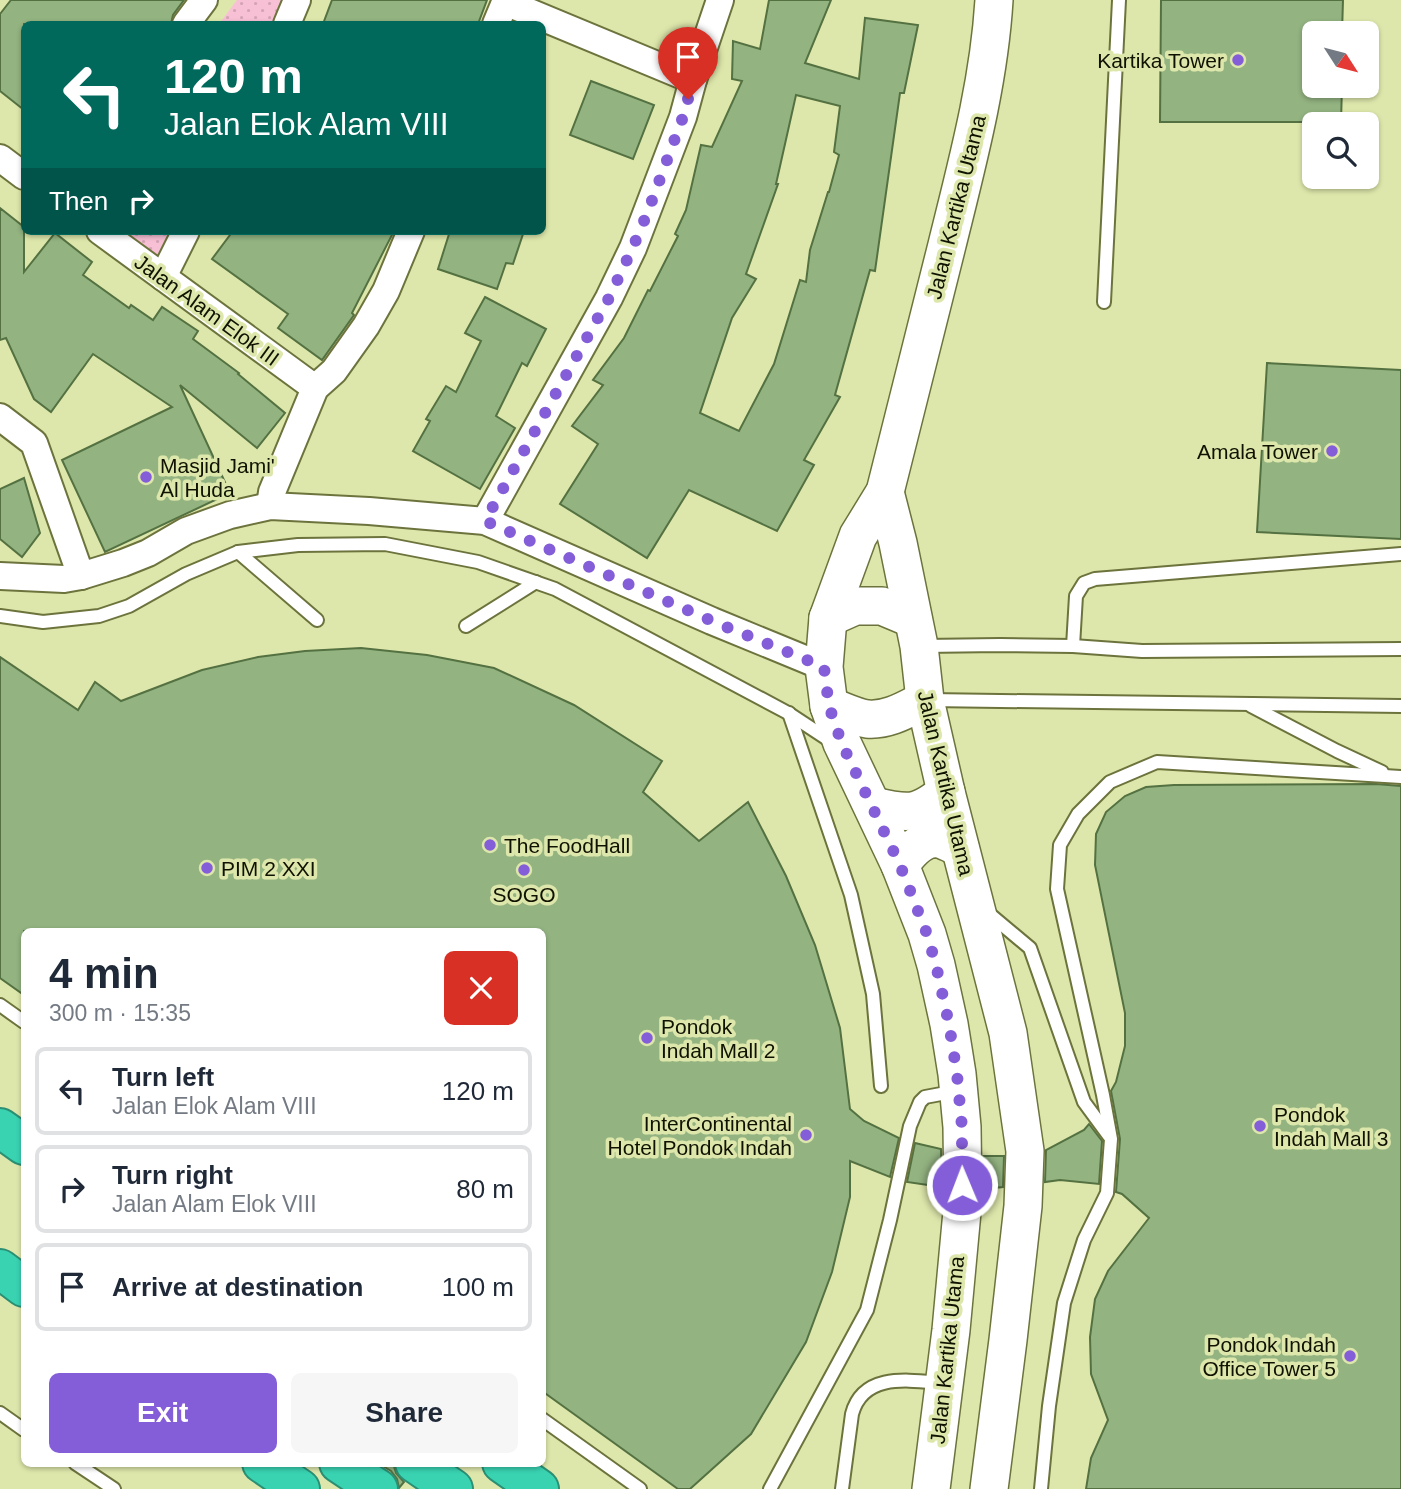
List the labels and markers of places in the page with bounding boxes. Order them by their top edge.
pin [658,27,718,99]
place label: Kartika Tower [1097,49,1224,72]
marker: Kartika Tower [1230,52,1246,68]
place label: Amala Tower [1197,440,1318,463]
marker: Amala Tower [1324,443,1340,459]
place label: Masjid Jami' Al Huda [160,454,275,501]
marker: Masjid Jami' Al Huda [138,469,154,485]
place label: The FoodHall [504,834,630,857]
marker: The FoodHall [482,837,498,853]
place label: PIM 2 XXI [221,857,316,880]
marker: PIM 2 XXI [199,860,215,876]
marker: SOGO [516,862,532,878]
place label: SOGO [492,883,556,906]
place label: Pondok Indah Mall 2 [661,1015,775,1062]
marker: Pondok Indah Mall 2 [639,1030,655,1046]
place label: Pondok Indah Mall 3 [1274,1103,1388,1150]
place label: InterContinental Hotel Pondok Indah [608,1112,792,1159]
marker: Pondok Indah Mall 3 [1252,1118,1268,1134]
marker: InterContinental Hotel Pondok Indah [798,1127,814,1143]
place label: Pondok Indah Office Tower 5 [1203,1333,1336,1380]
marker: Pondok Indah Office Tower 5 [1342,1348,1358,1364]

